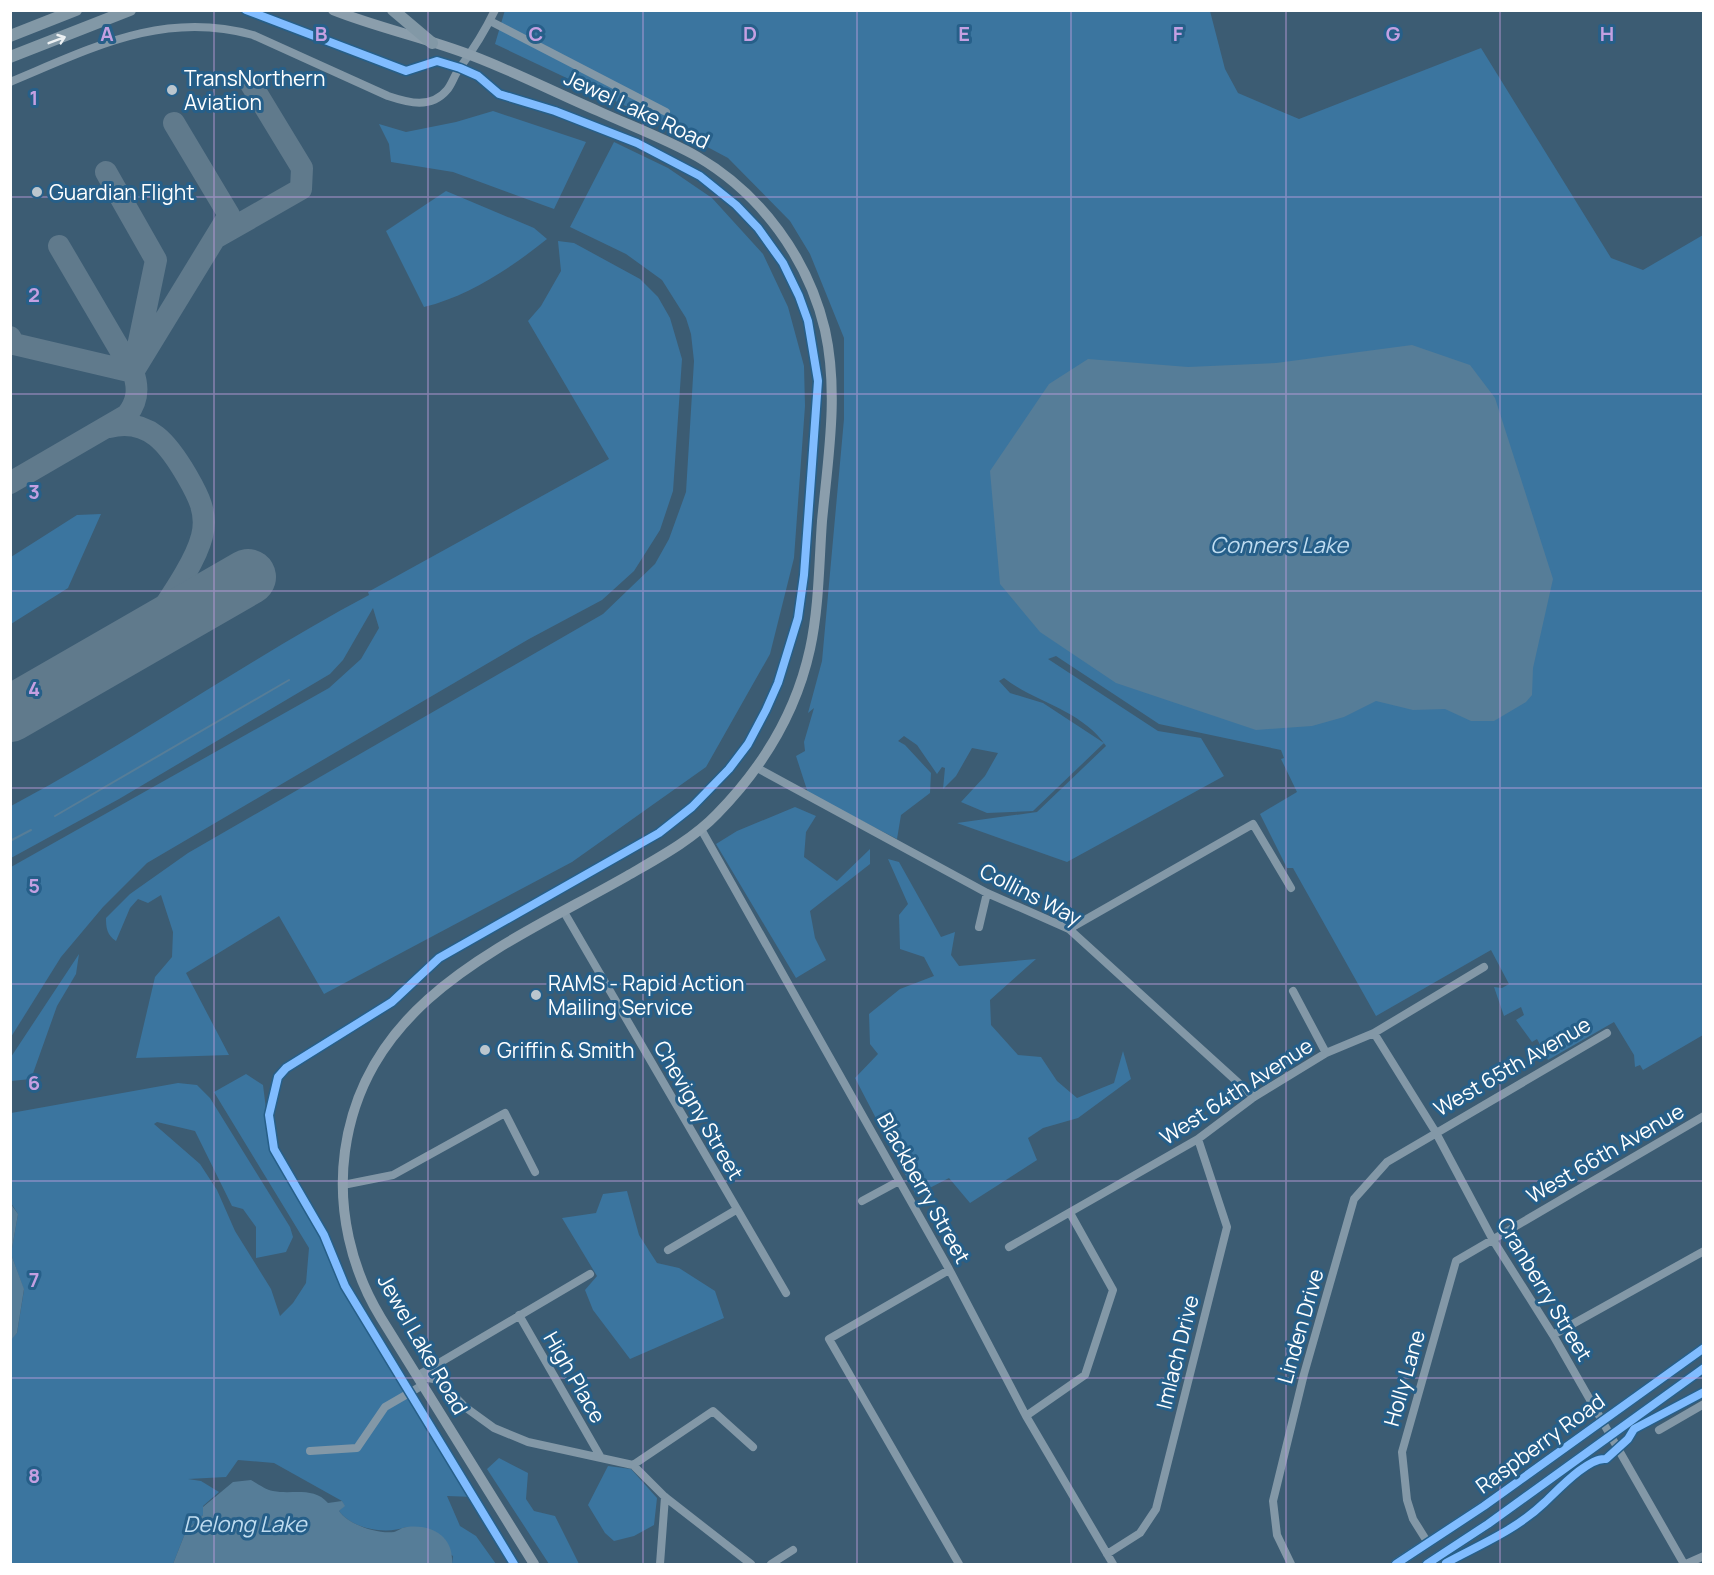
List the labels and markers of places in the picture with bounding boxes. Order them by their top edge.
place label: TransNorthern Aviation [184,64,325,116]
marker: TransNorthern Aviation [165,83,179,97]
place label: Guardian Flight [49,178,195,206]
marker: Guardian Flight [30,185,44,199]
place label: RAMS - Rapid Action Mailing Service [548,969,744,1021]
marker: RAMS - Rapid Action Mailing Service [529,988,543,1002]
place label: Griffin & Smith [497,1036,635,1064]
marker: Griffin & Smith [478,1043,492,1057]

